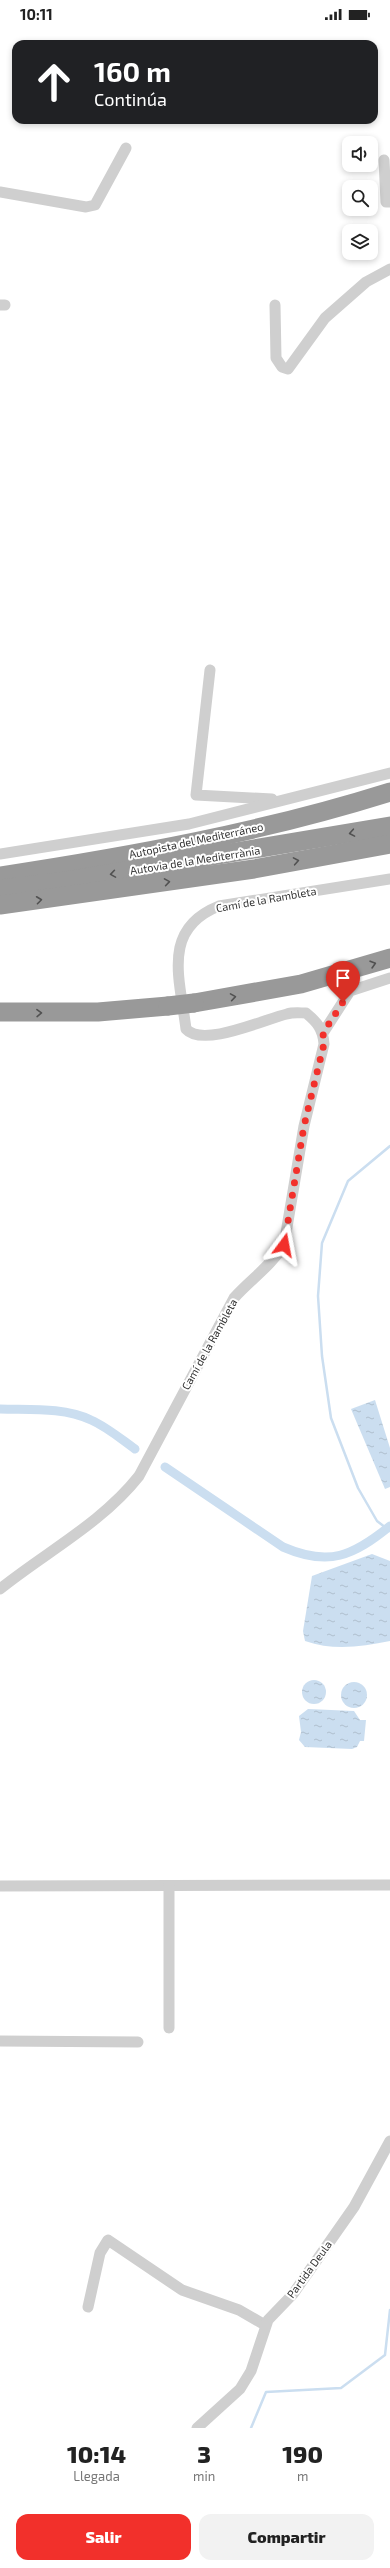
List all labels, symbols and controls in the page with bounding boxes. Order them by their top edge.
text: 10:11 [20,5,53,23]
text: 160 m [94,54,171,88]
icon: ahead [28,56,80,108]
text: Continúa [94,88,167,110]
map controls [342,136,378,260]
button: sound [342,136,378,172]
button: search [342,180,378,216]
button: layers [342,224,378,260]
street label: Autopista del Mediterráneo [128,819,264,861]
one-way arrow [349,829,355,837]
street label: Autovia de la Mediterrània [129,843,261,877]
one-way arrow [293,857,299,866]
one-way arrow [110,869,116,877]
one-way arrow [164,878,170,887]
street label: Camí de la Rambleta [215,884,317,914]
one-way arrow [36,896,42,905]
one-way arrow [369,960,376,969]
pin [326,961,360,1002]
icon: arrive [332,967,354,989]
one-way arrow [230,993,236,1002]
one-way arrow [36,1008,42,1017]
position arrow [263,1224,305,1266]
street label: Camí de la Rambleta [179,1296,239,1392]
street label: Partida Deula [284,2238,334,2300]
text: 10:14 [67,2439,126,2468]
text: 3 [197,2439,211,2468]
text: 190 [282,2439,323,2468]
text: Llegada [73,2468,120,2484]
text: min [193,2468,215,2484]
text: m [297,2468,308,2484]
button: Salir [16,2514,191,2560]
button: Compartir [199,2514,374,2560]

